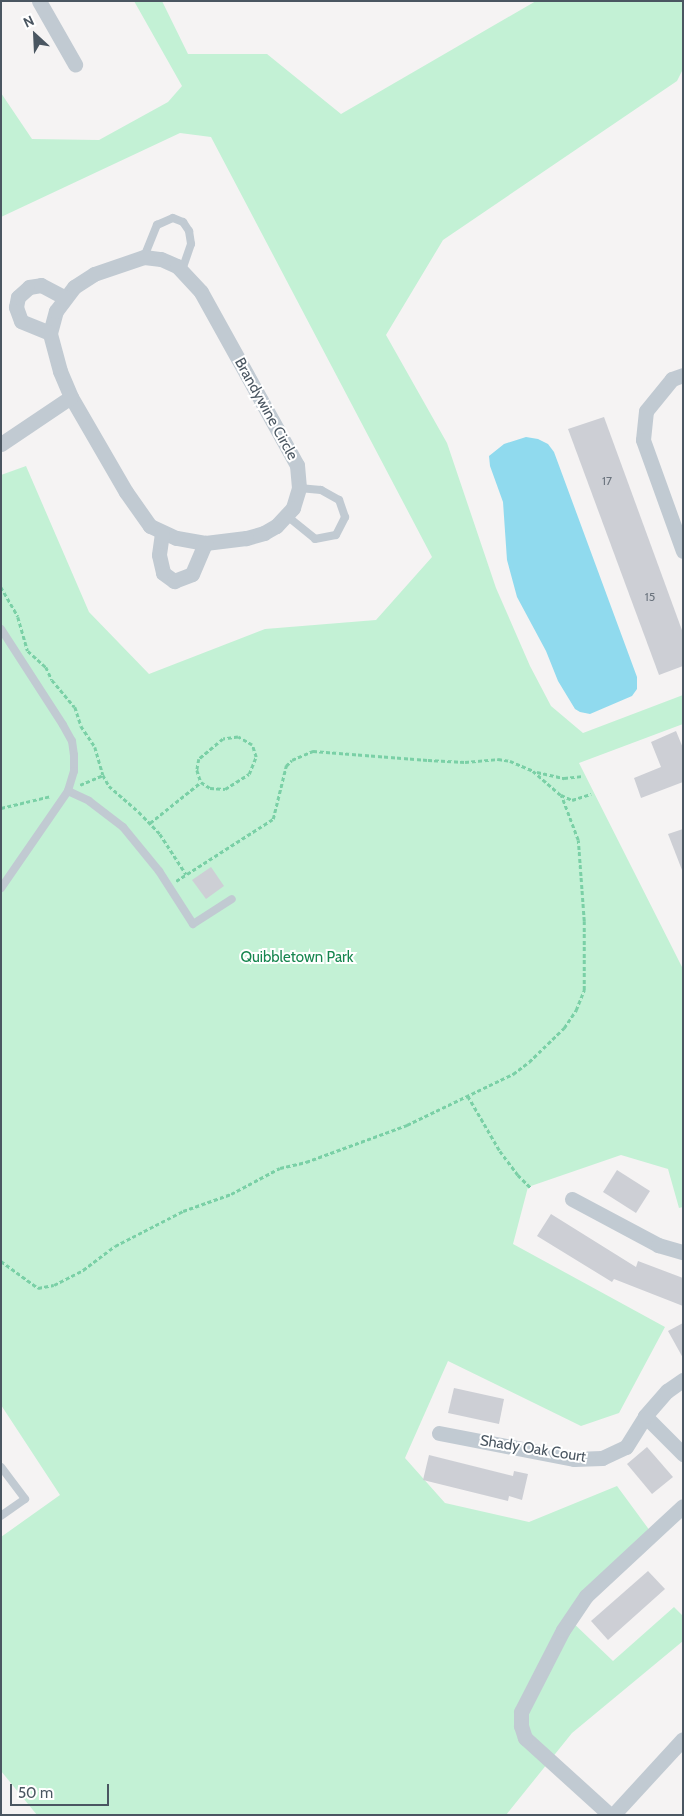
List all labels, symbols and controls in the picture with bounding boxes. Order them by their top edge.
north arrow [10,10,60,60]
text: N [20,11,37,32]
street label: Brandywine Circle [231,355,301,463]
house number: 17 [602,474,612,488]
house number: 15 [645,590,655,604]
park label: Quibbletown Park [240,949,354,967]
street label: Shady Oak Court [479,1432,587,1466]
scale bar [12,1774,111,1806]
text: 50 m [18,1784,53,1802]

